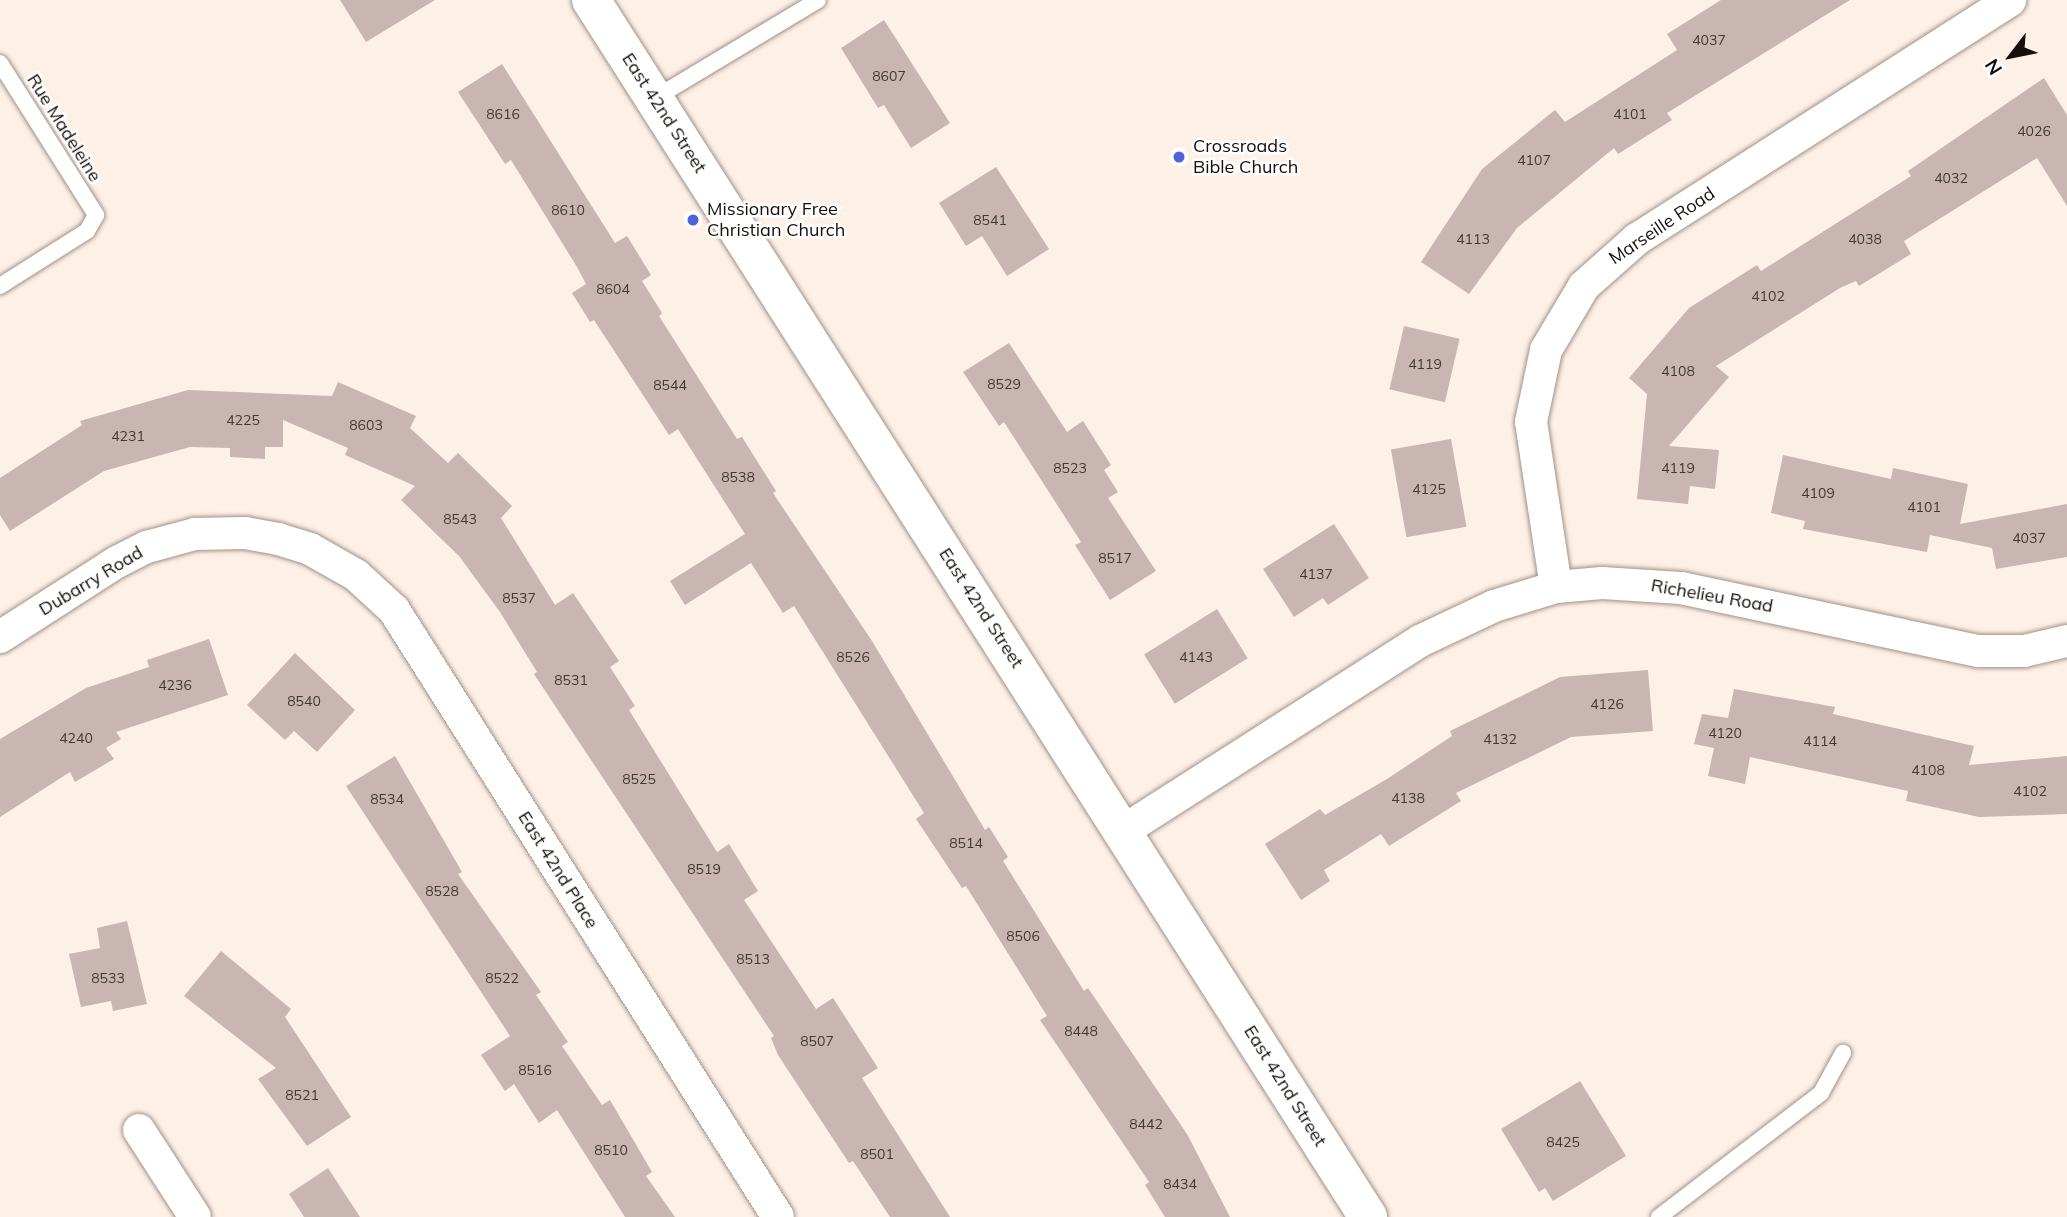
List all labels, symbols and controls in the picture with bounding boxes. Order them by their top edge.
north arrow [1976,21,2046,91]
house number: 4037 [1692,32,1726,48]
street label: East 42nd Street [617,49,711,177]
text: N [1979,55,2007,80]
house number: 8607 [872,68,906,84]
street label: Rue Madeleine [22,70,106,186]
house number: 8616 [486,106,520,122]
house number: 4101 [1613,106,1647,122]
house number: 4026 [2017,123,2051,139]
place label: Crossroads Bible Church [1193,136,1298,178]
marker: Crossroads Bible Church [1171,149,1187,165]
house number: 4107 [1517,152,1551,168]
house number: 4032 [1934,170,1968,186]
street label: Marseille Road [1605,183,1719,269]
place label: Missionary Free Christian Church [707,199,845,242]
house number: 8610 [551,202,585,218]
marker: Missionary Free Christian Church [685,212,701,228]
house number: 8541 [973,212,1007,228]
house number: 4113 [1456,231,1490,247]
house number: 4038 [1848,231,1882,247]
house number: 8604 [596,281,630,297]
house number: 4102 [1751,288,1785,304]
house number: 4119 [1408,356,1442,372]
house number: 4108 [1661,363,1695,379]
house number: 8529 [987,376,1021,392]
house number: 8544 [653,377,687,393]
house number: 4225 [226,412,260,428]
house number: 8603 [349,417,383,433]
house number: 4231 [111,428,145,444]
house number: 8523 [1053,460,1087,476]
house number: 4119 [1661,460,1695,476]
house number: 8538 [721,469,755,485]
house number: 4125 [1412,481,1446,497]
house number: 4109 [1801,485,1835,501]
house number: 4101 [1907,499,1941,515]
house number: 8543 [443,511,477,527]
house number: 4037 [2012,530,2046,546]
street label: Dubarry Road [35,542,147,620]
street label: East 42nd Street [934,544,1028,672]
house number: 8517 [1098,550,1132,566]
house number: 4137 [1299,566,1333,582]
street label: Richelieu Road [1649,575,1775,617]
house number: 8537 [502,590,536,606]
house number: 8526 [836,649,870,665]
house number: 4143 [1179,649,1213,665]
house number: 8531 [554,672,588,688]
house number: 4236 [158,677,192,693]
house number: 8540 [287,693,321,709]
house number: 4126 [1590,696,1624,712]
house number: 4120 [1708,725,1742,741]
house number: 4240 [59,730,93,746]
house number: 4132 [1483,731,1517,747]
house number: 4114 [1803,733,1837,749]
house number: 4108 [1911,762,1945,778]
house number: 8525 [622,771,656,787]
house number: 4102 [2013,783,2047,799]
house number: 4138 [1391,790,1425,806]
house number: 8534 [370,791,404,807]
street label: East 42nd Place [513,807,603,933]
house number: 8514 [949,835,983,851]
house number: 8519 [687,861,721,877]
house number: 8528 [425,883,459,899]
house number: 8506 [1006,928,1040,944]
house number: 8513 [736,951,770,967]
house number: 8533 [91,970,125,986]
house number: 8522 [485,970,519,986]
street label: East 42nd Street [1239,1022,1331,1150]
house number: 8448 [1064,1023,1098,1039]
house number: 8507 [800,1033,834,1049]
house number: 8516 [518,1062,552,1078]
house number: 8521 [285,1087,319,1103]
house number: 8442 [1129,1116,1163,1132]
house number: 8425 [1546,1134,1580,1150]
house number: 8510 [594,1142,628,1158]
house number: 8501 [860,1146,894,1162]
house number: 8434 [1163,1176,1197,1192]

